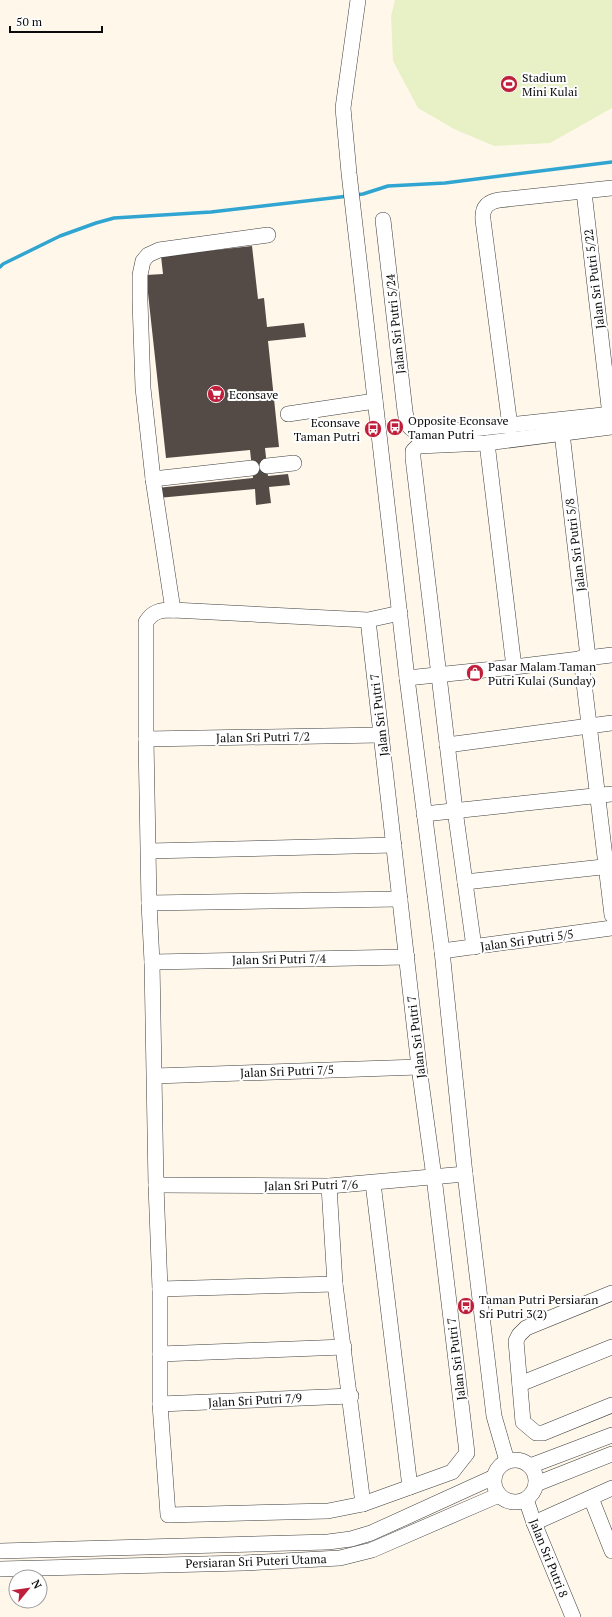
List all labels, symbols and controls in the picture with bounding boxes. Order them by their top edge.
scale bar [10,8,102,34]
text: 50 m [16,14,43,29]
place label: Stadium Mini Kulai [522,70,578,99]
sports icon: Stadium Mini Kulai [499,74,519,94]
street label: Jalan Sri Putri 5/22 [580,228,608,330]
street label: Jalan Sri Putri 5/24 [382,273,408,375]
supermarket icon: Econsave [206,384,226,404]
place label: Econsave [229,387,278,402]
place label: Opposite Econsave Taman Putri [408,413,509,442]
place label: Econsave Taman Putri [294,415,360,444]
bus stop icon: Opposite Econsave Taman Putri [385,417,405,437]
bus stop icon: Econsave Taman Putri [363,419,383,439]
street label: Jalan Sri Putri 5/8 [562,497,588,593]
place label: Pasar Malam Taman Putri Kulai (Sunday) [488,659,596,688]
shop icon: Pasar Malam Taman Putri Kulai (Sunday) [465,663,485,683]
street label: Jalan Sri Putri 7 [366,673,392,757]
street label: Jalan Sri Putri 7/2 [216,729,310,745]
street label: Jalan Sri Putri 5/5 [479,926,575,954]
street label: Jalan Sri Putri 7/4 [232,951,327,967]
street label: Jalan Sri Putri 7 [403,995,429,1079]
street label: Jalan Sri Putri 7/5 [240,1062,334,1080]
street label: Jalan Sri Putri 7/6 [264,1177,359,1193]
place label: Taman Putri Persiaran Sri Putri 3(2) [479,1292,598,1321]
bus stop icon: Taman Putri Persiaran Sri Putri 3(2) [456,1296,476,1316]
street label: Jalan Sri Putri 7 [443,1317,469,1401]
street label: Jalan Sri Putri 7/9 [208,1390,302,1410]
street label: Jalan Sri Putri 8 [526,1517,572,1599]
street label: Persiaran Sri Puteri Utama [185,1551,327,1571]
north arrow [8,1569,48,1609]
text: N [29,1577,45,1592]

